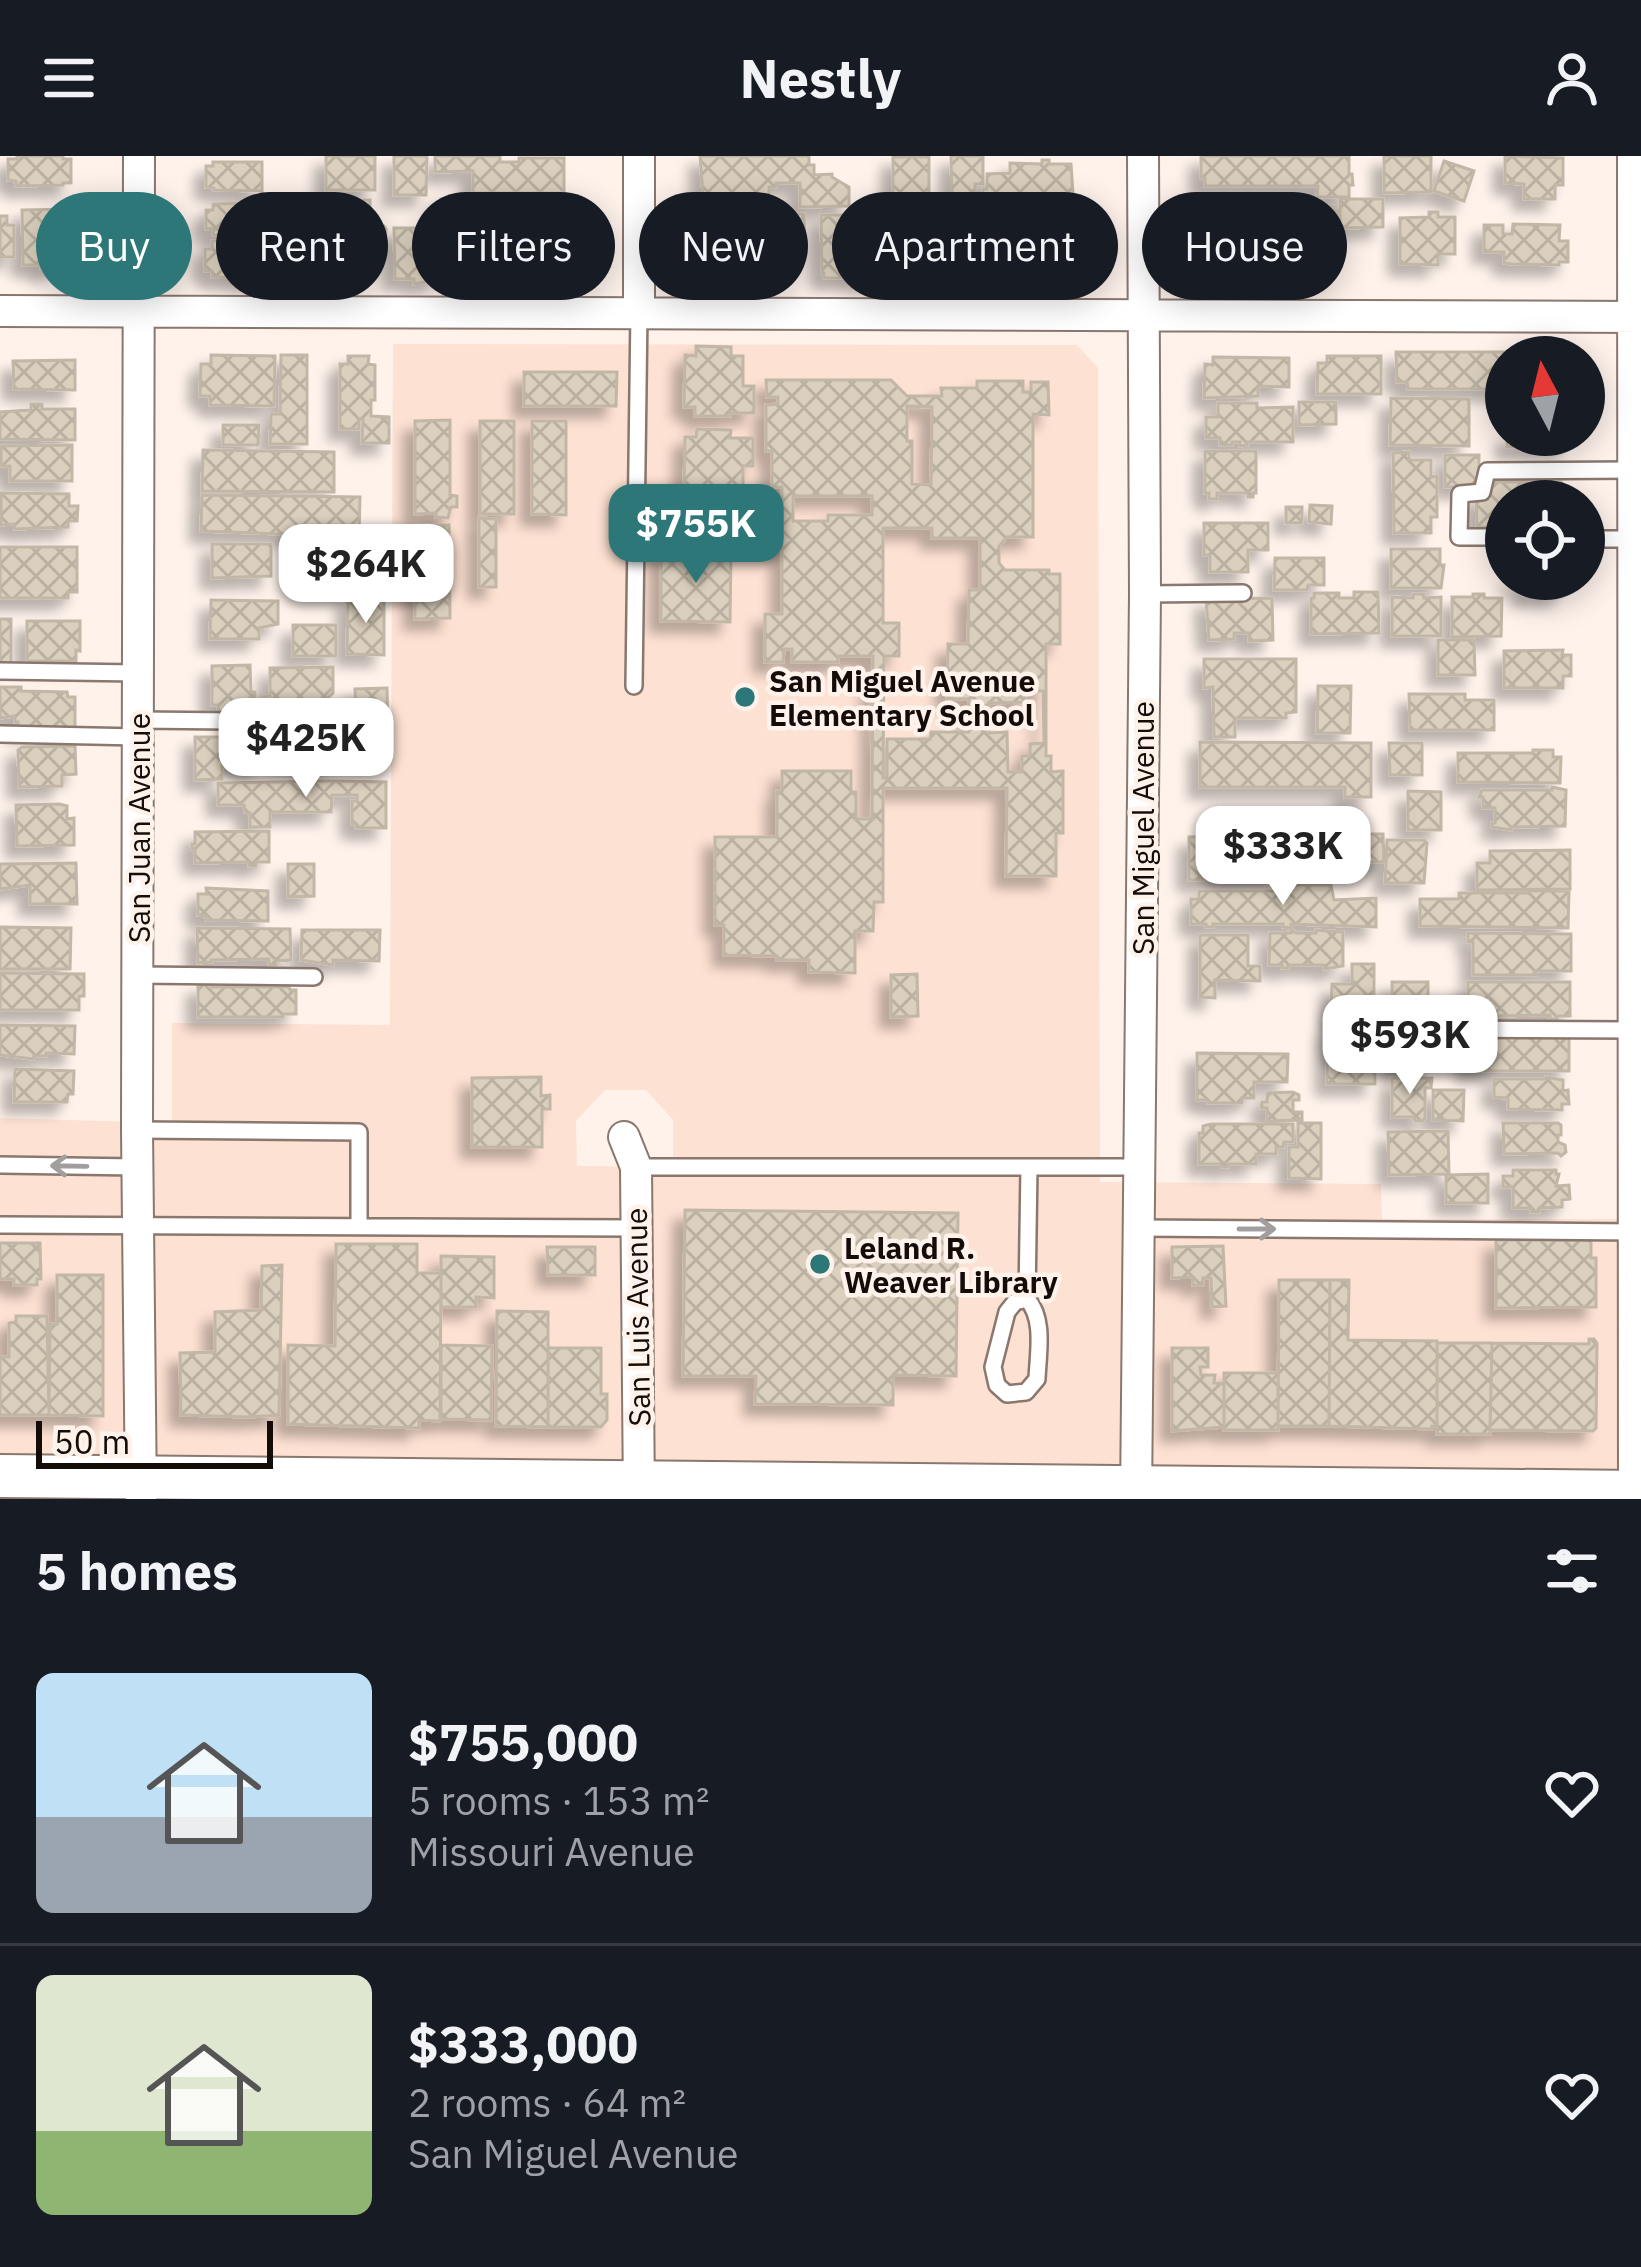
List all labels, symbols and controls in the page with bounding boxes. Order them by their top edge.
text: Nestly [740,43,901,113]
icon: menu [36,45,102,111]
icon: person [1539,45,1605,111]
chip: Buy [36,192,192,300]
chip: Rent [216,192,388,300]
chip: Filters [412,192,615,300]
chip: New [639,192,808,300]
chip: Apartment [832,192,1118,300]
chip: House [1142,192,1347,300]
north arrow [1485,336,1605,456]
map controls [1485,336,1605,600]
button: locate [1485,480,1605,600]
pin: $755K [612,484,780,586]
text: $755K [636,497,756,548]
pin: $264K [282,524,450,626]
text: $264K [306,537,426,588]
place label: San Miguel Avenue Elementary School [769,661,1035,734]
marker: San Miguel Avenue Elementary School [732,684,758,710]
pin: $425K [222,698,390,800]
street label: San Miguel Avenue [1123,701,1162,955]
text: $425K [246,711,366,762]
street label: San Juan Avenue [119,713,158,943]
pin: $333K [1199,806,1367,908]
text: $333K [1223,819,1343,870]
pin: $593K [1326,995,1494,1097]
text: $593K [1350,1008,1470,1059]
one-way arrow [50,1155,89,1177]
street label: San Luis Avenue [616,1207,658,1427]
one-way arrow [1237,1218,1276,1240]
place label: Leland R. Weaver Library [844,1228,1058,1301]
marker: Leland R. Weaver Library [807,1251,833,1277]
scale bar [36,1415,273,1468]
text: 50 m [54,1420,130,1463]
text: 5 homes [36,1538,238,1604]
icon: filters [1539,1538,1605,1604]
text: $755,000 [408,1709,638,1775]
icon: home [132,1721,276,1865]
icon: heart [1539,1760,1605,1826]
text: 5 rooms · 153 m² [408,1775,710,1826]
text: Missouri Avenue [408,1826,695,1877]
text: $333,000 [408,2011,638,2077]
icon: home [132,2023,276,2167]
icon: heart [1539,2062,1605,2128]
text: 2 rooms · 64 m² [408,2077,686,2128]
text: San Miguel Avenue [408,2128,738,2179]

